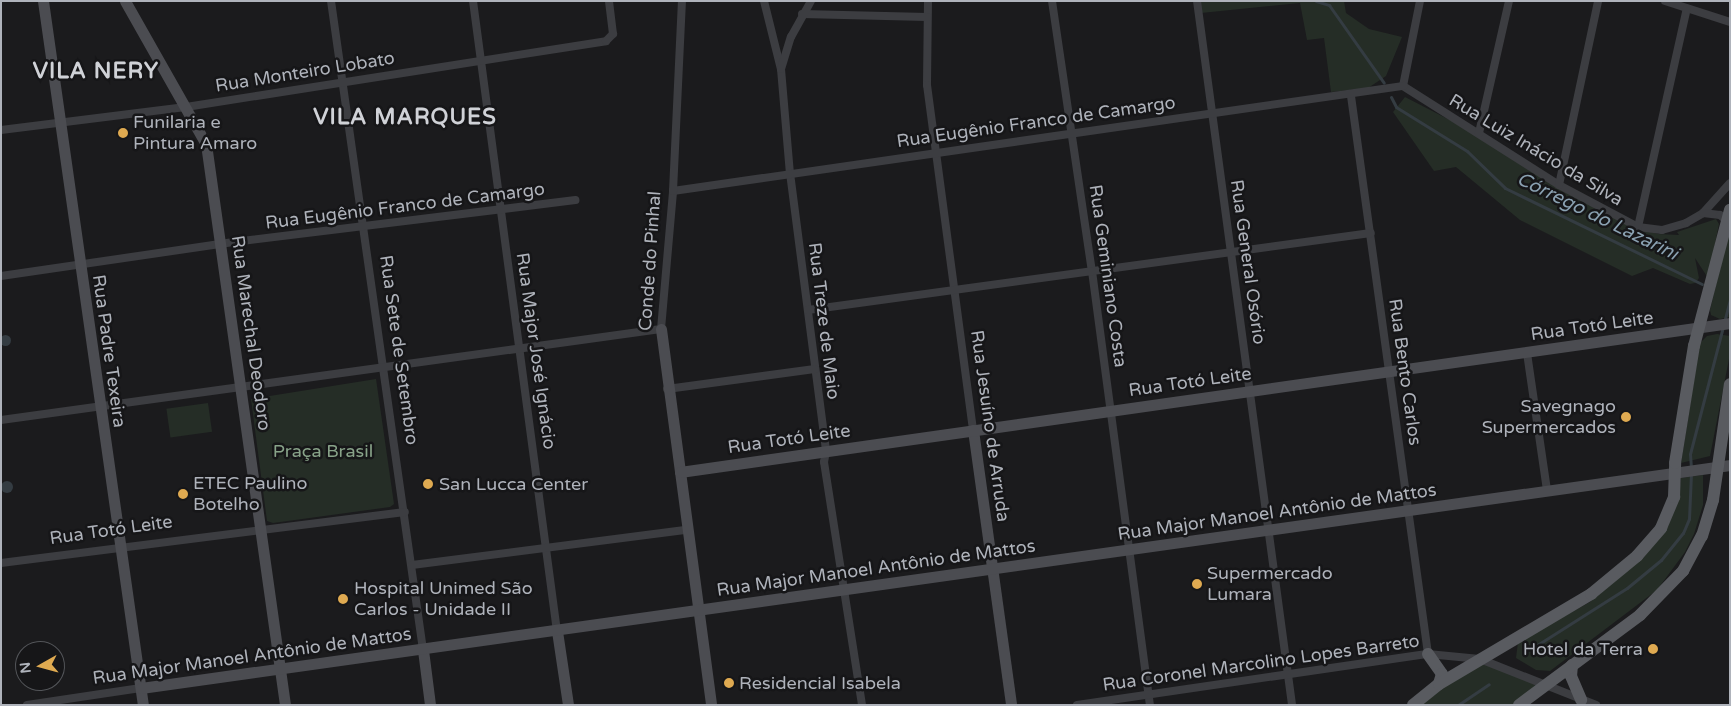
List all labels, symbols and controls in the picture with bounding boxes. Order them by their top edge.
street label: Rua Monteiro Lobato [214,47,396,97]
district label: VILA NERY [32,59,160,85]
street label: Rua Luiz Inácio da Silva [1445,89,1627,211]
street label: Rua Eugênio Franco de Camargo [895,92,1177,152]
district label: VILA MARQUES [312,105,498,131]
place label: Funilaria e Pintura Amaro [133,112,257,154]
marker: Funilaria e Pintura Amaro [117,127,129,139]
water label: Córrego do Lazarini [1513,168,1681,266]
street label: Rua Eugênio Franco de Camargo [264,178,546,234]
street label: Rua General Osório [1226,178,1270,346]
street label: Rua Geminiano Costa [1084,183,1132,369]
street label: Conde do Pinhal [634,190,666,332]
street label: Rua Marechal Deodoro [227,234,275,432]
street label: Rua Treze de Maio [804,241,844,401]
street label: Rua Major José Ignácio [512,251,560,451]
street label: Rua Sete de Setembro [375,254,423,446]
street label: Rua Padre Texeira [88,273,130,429]
street label: Rua Bento Carlos [1384,297,1426,447]
street label: Rua Totó Leite [1529,307,1655,345]
street label: Rua Jesuíno de Arruda [966,329,1014,523]
street label: Rua Totó Leite [1127,363,1253,401]
place label: Savegnago Supermercados [1482,396,1616,438]
marker: Savegnago Supermercados [1620,411,1632,423]
street label: Rua Totó Leite [726,420,852,458]
park label: Praça Brasil [273,440,373,462]
place label: ETEC Paulino Botelho [193,473,307,516]
place label: San Lucca Center [439,473,588,495]
marker: San Lucca Center [421,477,435,491]
street label: Rua Major Manoel Antônio de Mattos [1116,479,1438,545]
marker: ETEC Paulino Botelho [177,488,189,500]
street label: Rua Totó Leite [48,511,174,549]
street label: Rua Major Manoel Antônio de Mattos [715,535,1037,601]
place label: Supermercado Lumara [1207,563,1333,606]
place label: Hospital Unimed São Carlos - Unidade II [354,578,533,620]
marker: Supermercado Lumara [1191,578,1203,590]
marker: Hospital Unimed São Carlos - Unidade II [336,592,350,606]
street label: Rua Major Manoel Antônio de Mattos [91,623,413,689]
street label: Rua Coronel Marcolino Lopes Barreto [1101,630,1421,696]
place label: Hotel da Terra [1523,638,1643,660]
north arrow [15,641,65,691]
marker: Hotel da Terra [1647,643,1659,655]
text: N [16,661,35,674]
place label: Residencial Isabela [739,672,901,694]
marker: Residencial Isabela [723,677,735,689]

